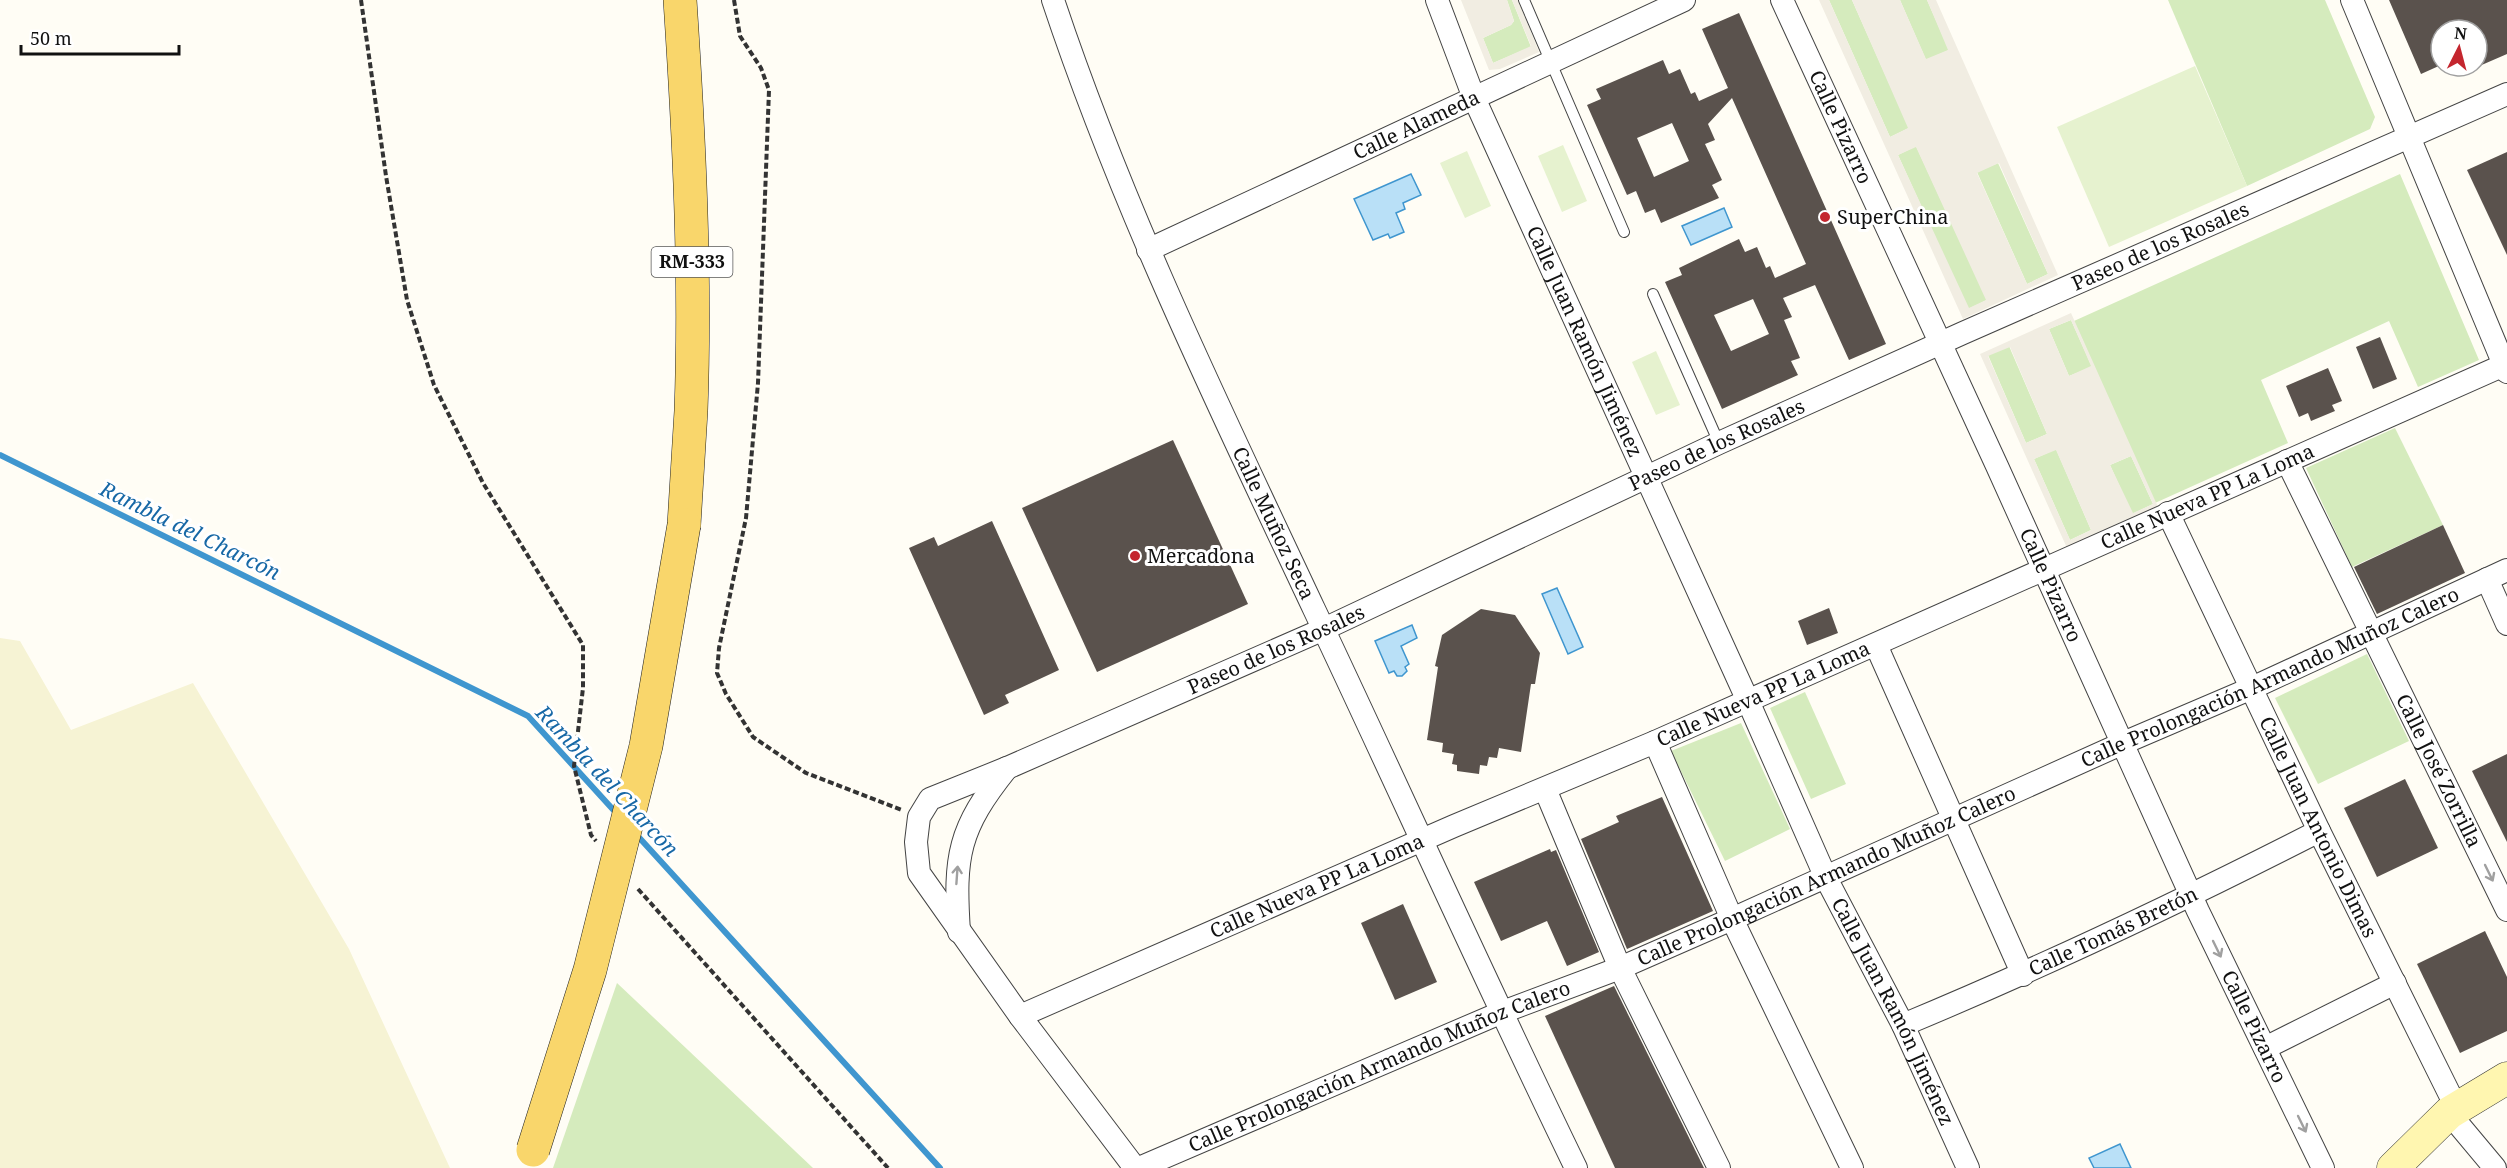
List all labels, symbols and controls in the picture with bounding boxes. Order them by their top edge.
scale bar [21,18,178,56]
north arrow [2429,18,2489,78]
text: N [2453,21,2468,45]
text: 50 m [30,26,72,50]
street label: Calle Pizarro [1803,66,1879,188]
street label: Calle Alameda [1348,83,1484,166]
street label: Paseo de los Rosales [2067,195,2253,297]
place label: SuperChina [1837,203,1949,230]
marker: SuperChina [1818,210,1832,224]
street label: Calle Juan Ramón Jiménez [1521,221,1649,461]
road number: RM-333 [652,247,732,277]
street label: Paseo de los Rosales [1624,392,1809,497]
street label: Calle Nueva PP La Loma [2096,437,2318,555]
street label: Calle Muñoz Seca [1226,442,1322,604]
water label: Rambla del Charcón [95,474,286,586]
street label: Calle Pizarro [2014,524,2089,646]
place label: Mercadona [1147,542,1255,569]
marker: Mercadona [1128,549,1142,563]
street label: Calle Prolongación Armando Muñoz Calero [2076,580,2463,773]
street label: Paseo de los Rosales [1183,598,1369,700]
street label: Calle Nueva PP La Loma [1652,634,1874,753]
street label: Calle José Zorrilla [2390,689,2488,852]
water label: Rambla del Charcón [530,698,686,862]
street label: Calle Juan Antonio Dimas [2253,712,2384,942]
street label: Calle Prolongación Armando Muñoz Calero [1633,779,2020,972]
street label: Calle Nueva PP La Loma [1205,827,1428,944]
one-way arrow [2483,864,2495,881]
one-way arrow [952,865,963,885]
street label: Calle Tomás Bretón [2024,880,2202,982]
street label: Calle Juan Ramón Jiménez [1826,893,1961,1130]
one-way arrow [2211,939,2223,957]
street label: Calle Pizarro [2216,965,2294,1087]
street label: Calle Prolongación Armando Muñoz Calero [1184,974,1574,1158]
one-way arrow [2296,1115,2308,1133]

